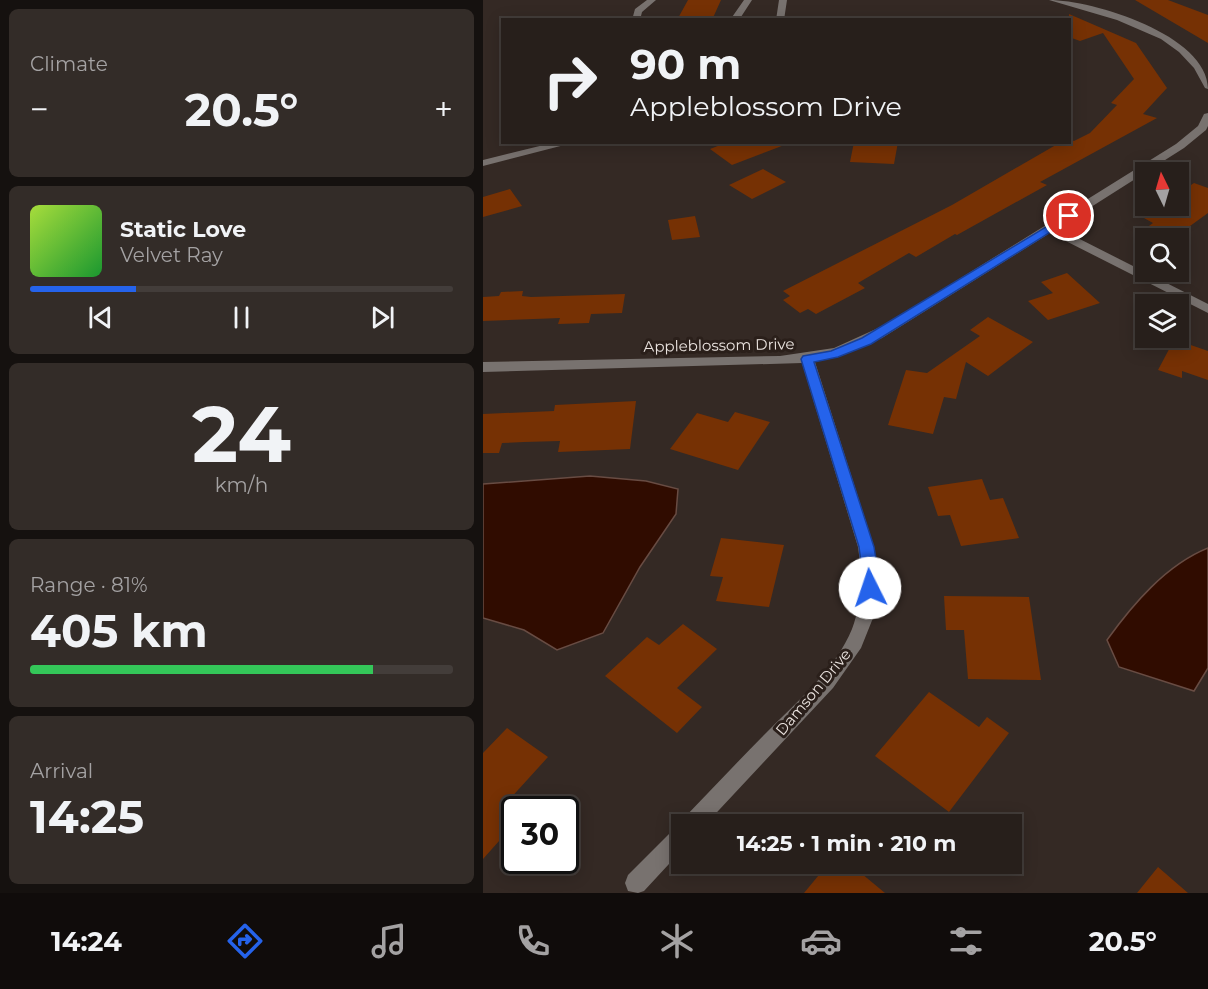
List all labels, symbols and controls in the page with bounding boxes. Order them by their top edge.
text: 90 m [630,38,741,90]
icon: right [531,42,609,120]
text: Climate [30,52,108,76]
text: 20.5° [185,82,298,137]
text: − [30,89,49,129]
text: + [434,89,453,129]
text: Appleblossom Drive [630,90,902,123]
north arrow [1135,162,1189,216]
map controls [1135,162,1189,348]
pin [1043,190,1094,241]
icon: arrive [1052,199,1085,232]
text: Static Love [120,216,246,243]
button: search [1135,228,1189,282]
text: Velvet Ray [120,243,223,267]
button: layers [1135,294,1189,348]
icon: previous [84,301,117,334]
icon: pause [225,301,258,334]
icon: next [366,301,399,334]
street label: Appleblossom Drive [643,334,795,356]
text: 24 [192,386,291,482]
text: km/h [215,473,268,497]
position arrow [838,556,902,620]
text: Range · 81% [30,573,148,597]
text: 405 km [30,603,208,658]
street label: Damson Drive [771,645,855,739]
text: Arrival [30,759,93,783]
text: 14:25 [30,789,144,844]
speed limit sign: 30 [501,796,579,874]
text: 14:25 · 1 min · 210 m [737,830,956,857]
icon: directions [224,920,266,962]
icon: music [368,920,410,962]
icon: phone [512,920,554,962]
icon: climate [656,920,698,962]
icon: car [800,920,842,962]
icon: filters [945,920,987,962]
text: 14:24 [51,925,122,958]
text: 20.5° [1089,925,1157,958]

